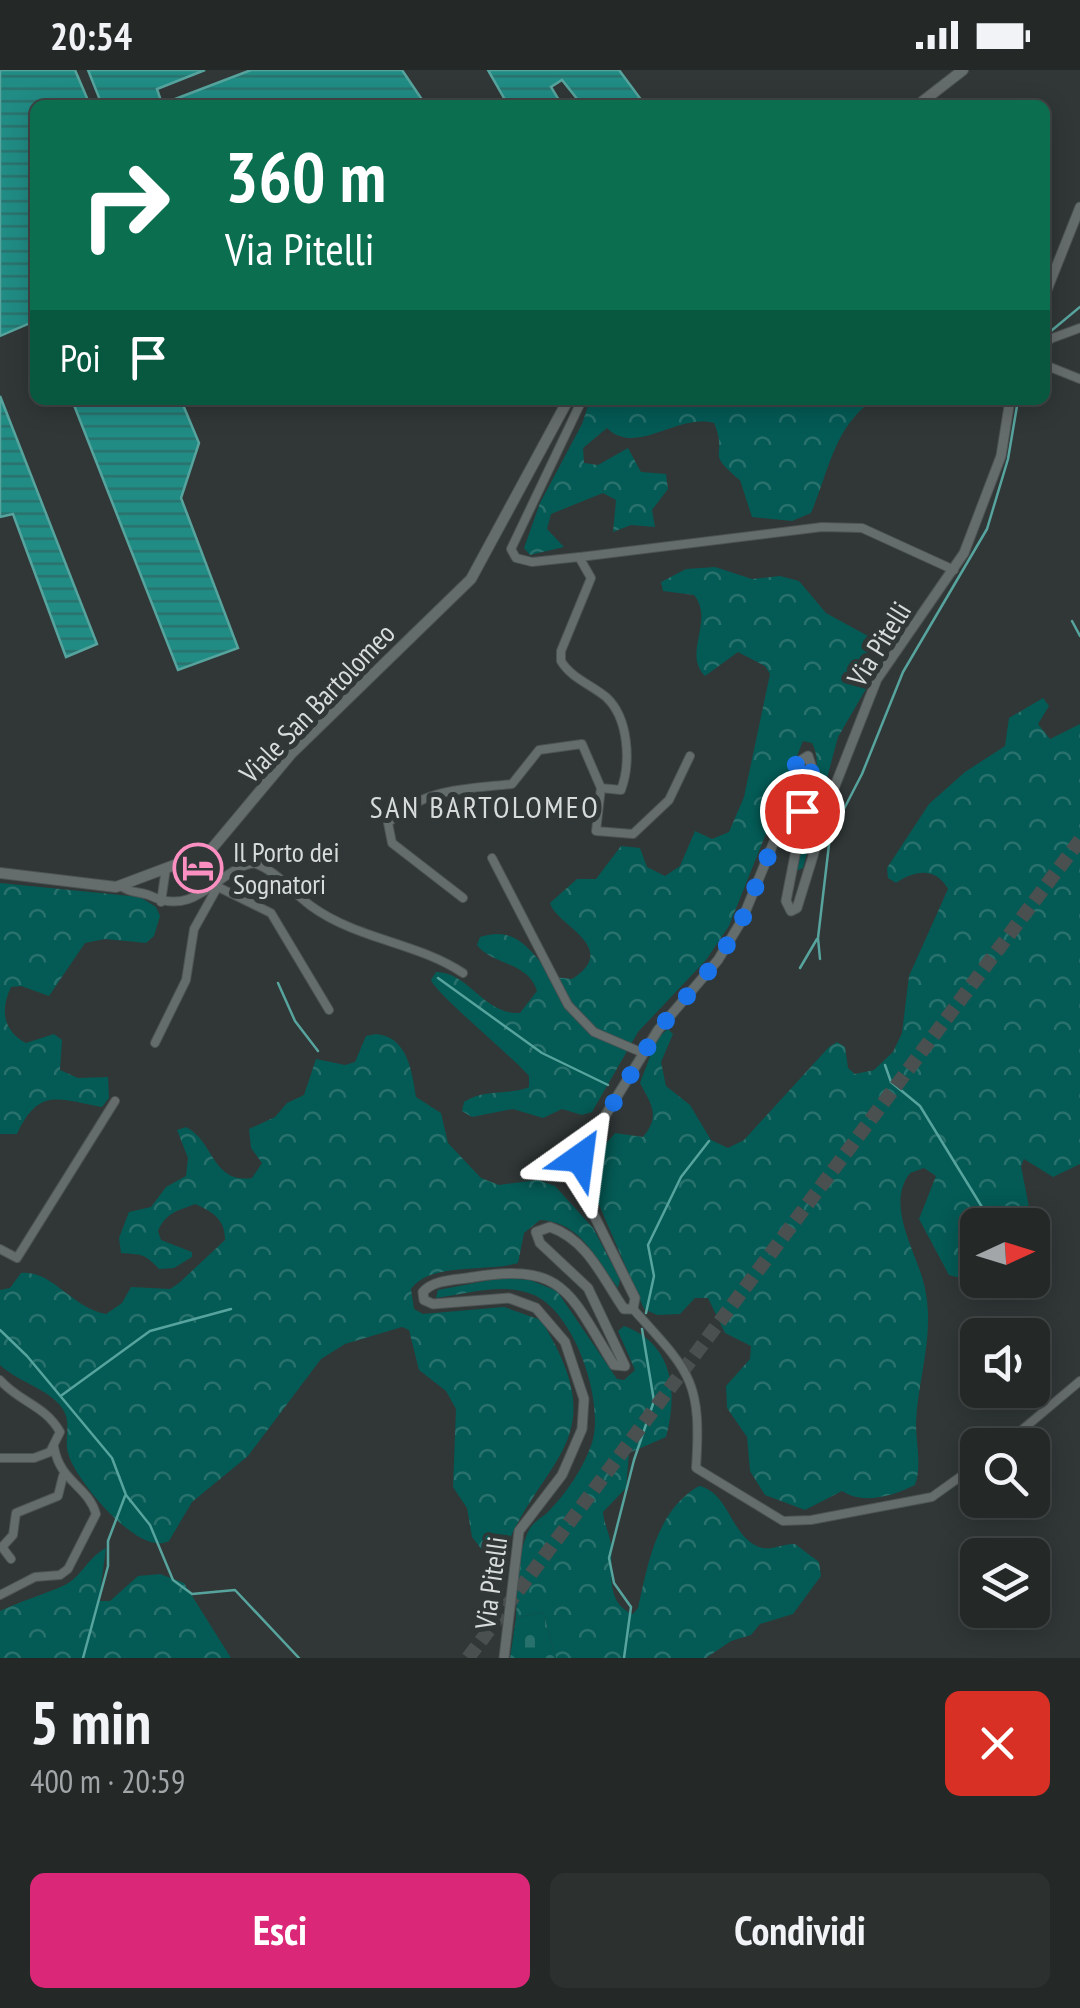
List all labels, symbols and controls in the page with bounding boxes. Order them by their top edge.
text: 20:54 [50,11,132,60]
text: 360 m [225,131,386,221]
icon: right [60,140,190,270]
text: Via Pitelli [225,219,375,277]
icon: arrive [121,330,176,385]
text: Poi [60,333,101,382]
street label: Via Pitelli [838,594,919,694]
street label: Viale San Bartolomeo [230,615,402,791]
pin [760,769,845,854]
icon: arrive [775,784,830,839]
district label: SAN BARTOLOMEO [370,787,600,826]
place label: Il Porto dei Sognatori [233,833,340,902]
hotel icon: Il Porto dei Sognatori [172,842,224,894]
position arrow [528,1106,632,1210]
north arrow [960,1208,1050,1298]
map controls [960,1208,1050,1628]
button: sound [960,1318,1050,1408]
button: search [960,1428,1050,1518]
street label: Via Pitelli [466,1534,515,1633]
button: layers [960,1538,1050,1628]
text: 5 min [30,1683,151,1761]
button: close [945,1691,1050,1796]
text: 400 m · 20:59 [30,1760,185,1802]
button: Esci [30,1873,530,1988]
button: Condividi [550,1873,1050,1988]

